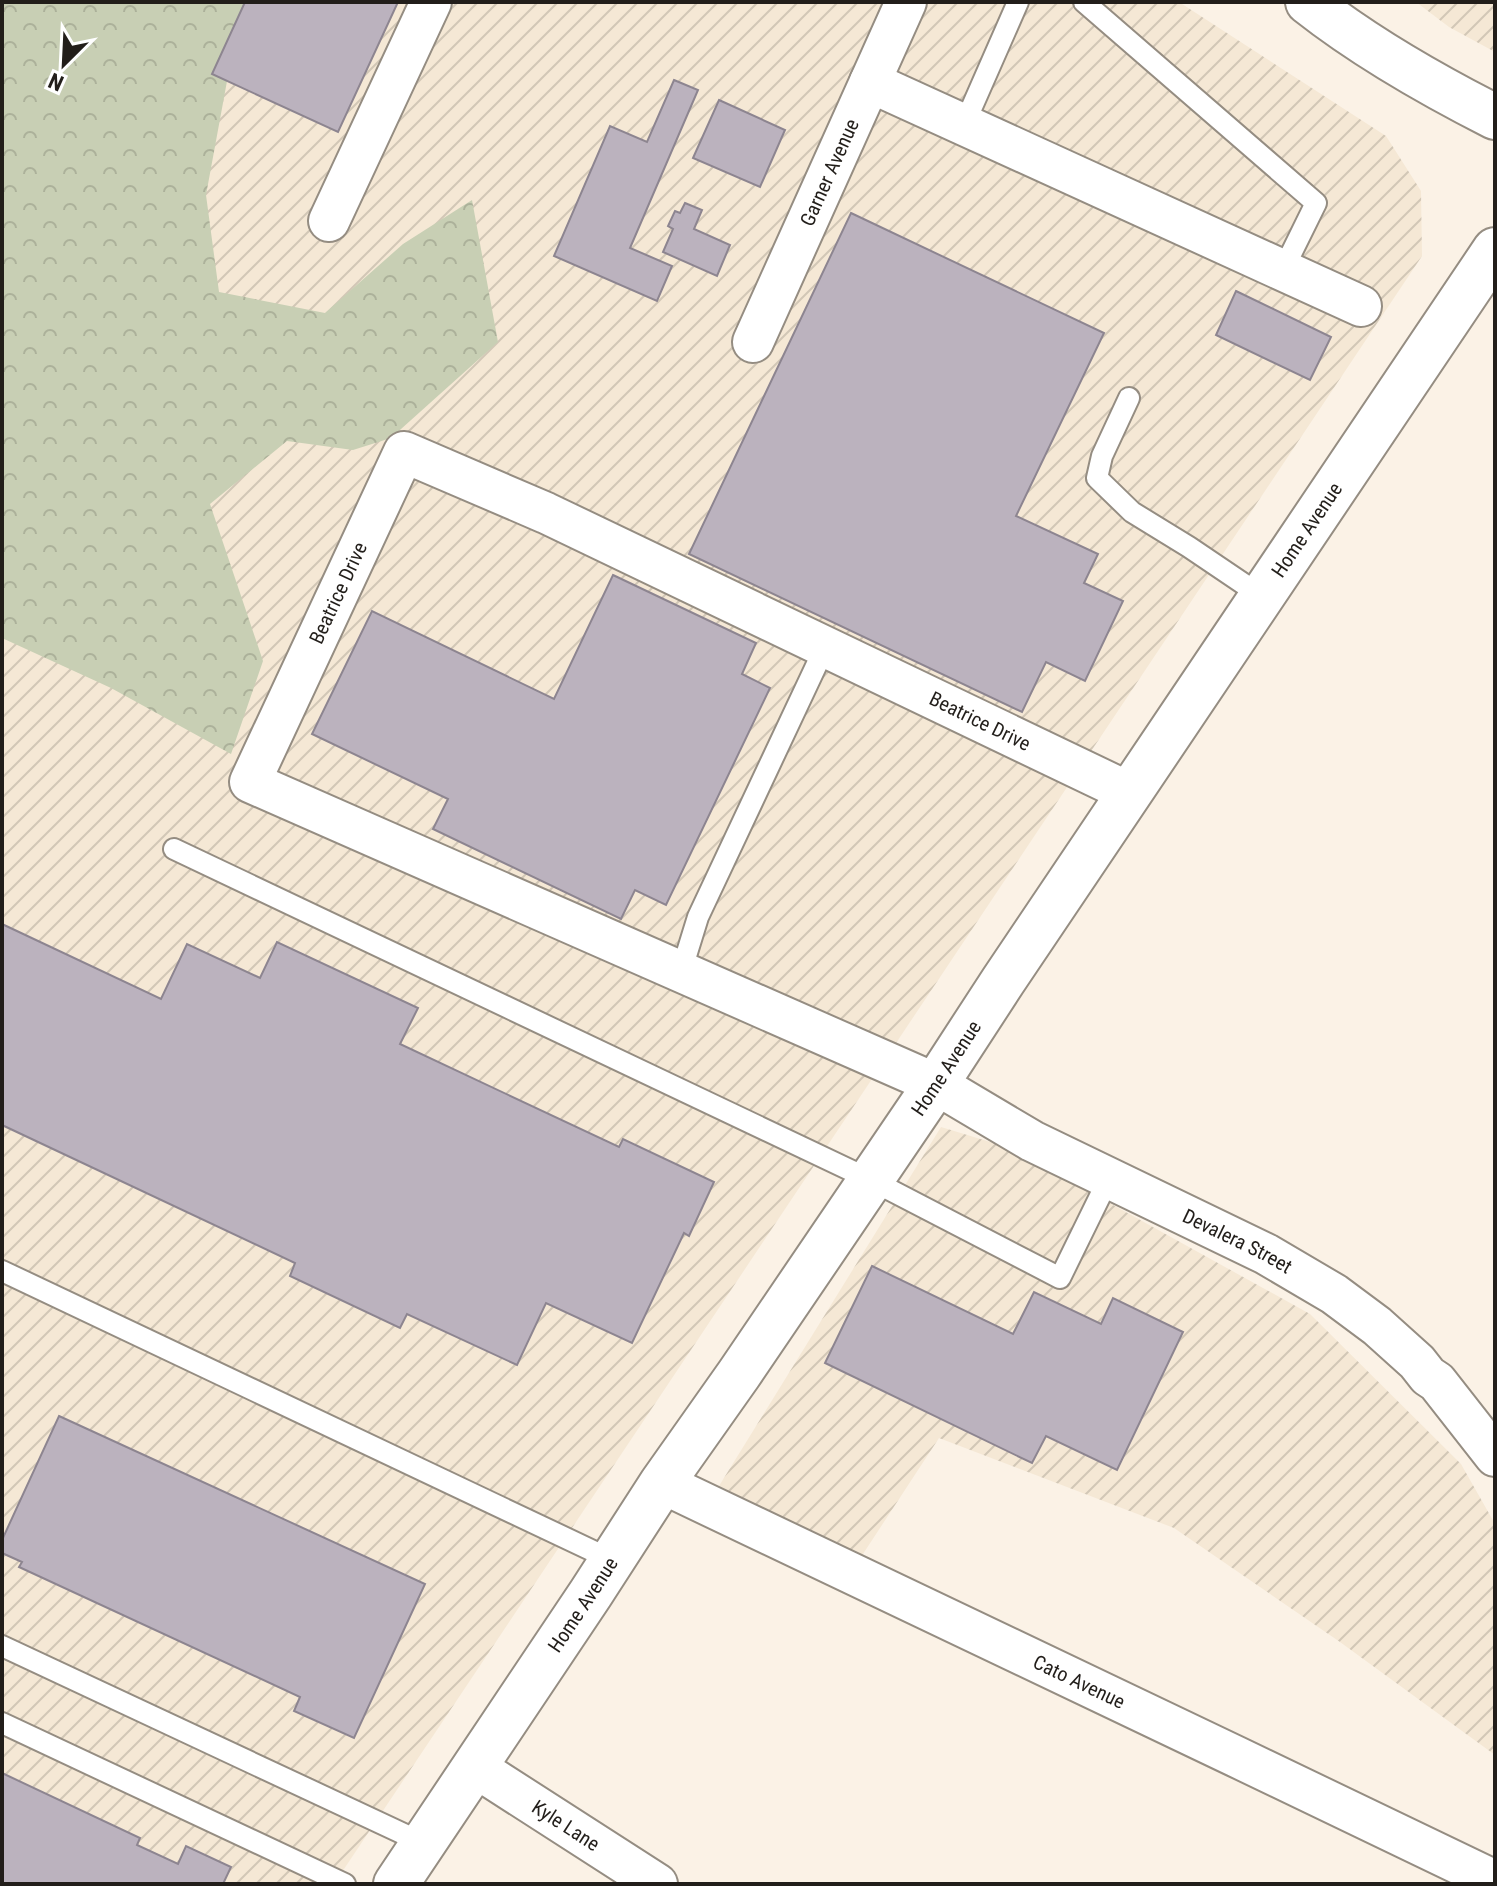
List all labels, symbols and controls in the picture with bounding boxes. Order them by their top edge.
north arrow [24,24,104,104]
text: N [45,68,67,96]
street label: Garner Avenue [795,115,864,230]
street label: Home Avenue [1266,478,1347,582]
street label: Beatrice Drive [304,538,372,648]
street label: Beatrice Drive [925,686,1035,756]
street label: Home Avenue [906,1016,986,1120]
street label: Devalera Street [1179,1204,1297,1279]
street label: Home Avenue [543,1553,623,1657]
street label: Cato Avenue [1029,1650,1129,1714]
street label: Kyle Lane [528,1795,604,1856]

